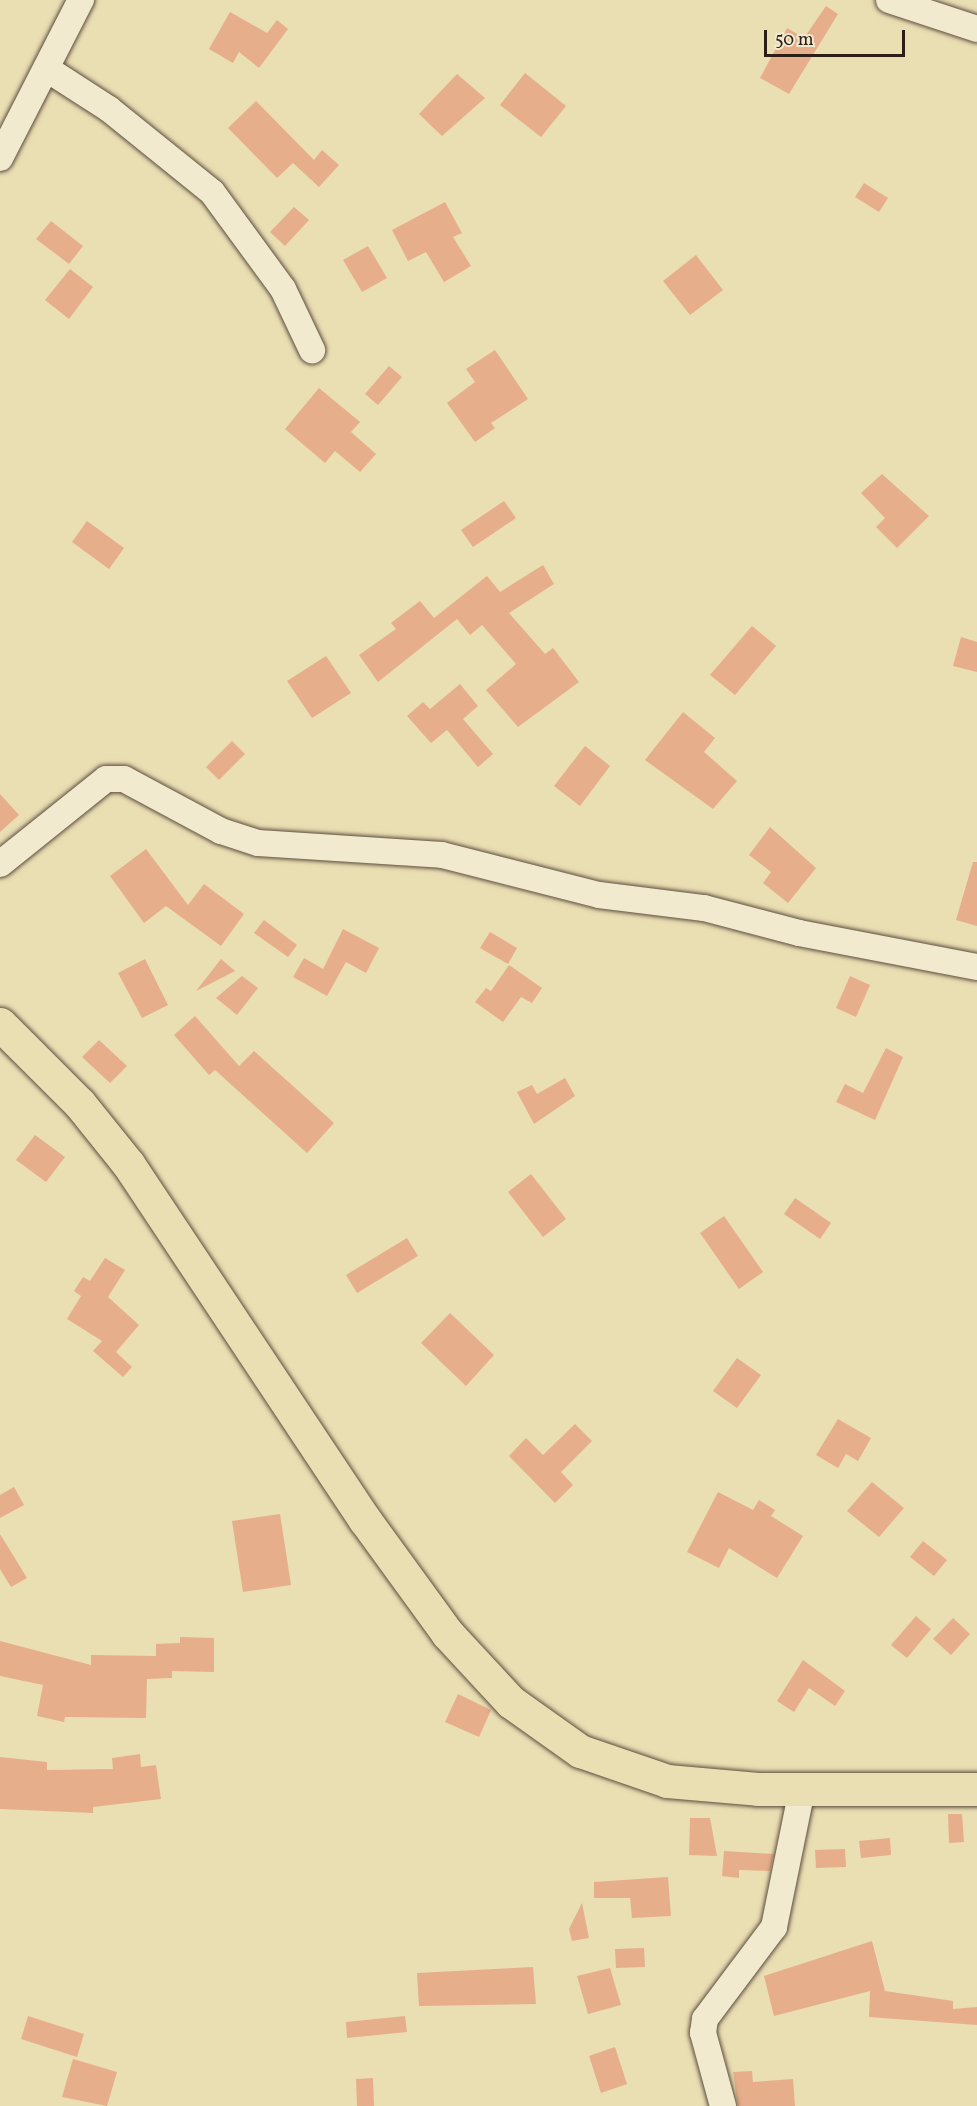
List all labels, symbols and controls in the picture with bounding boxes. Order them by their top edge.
scale bar [767,18,908,56]
text: 50 m [775,28,814,53]

